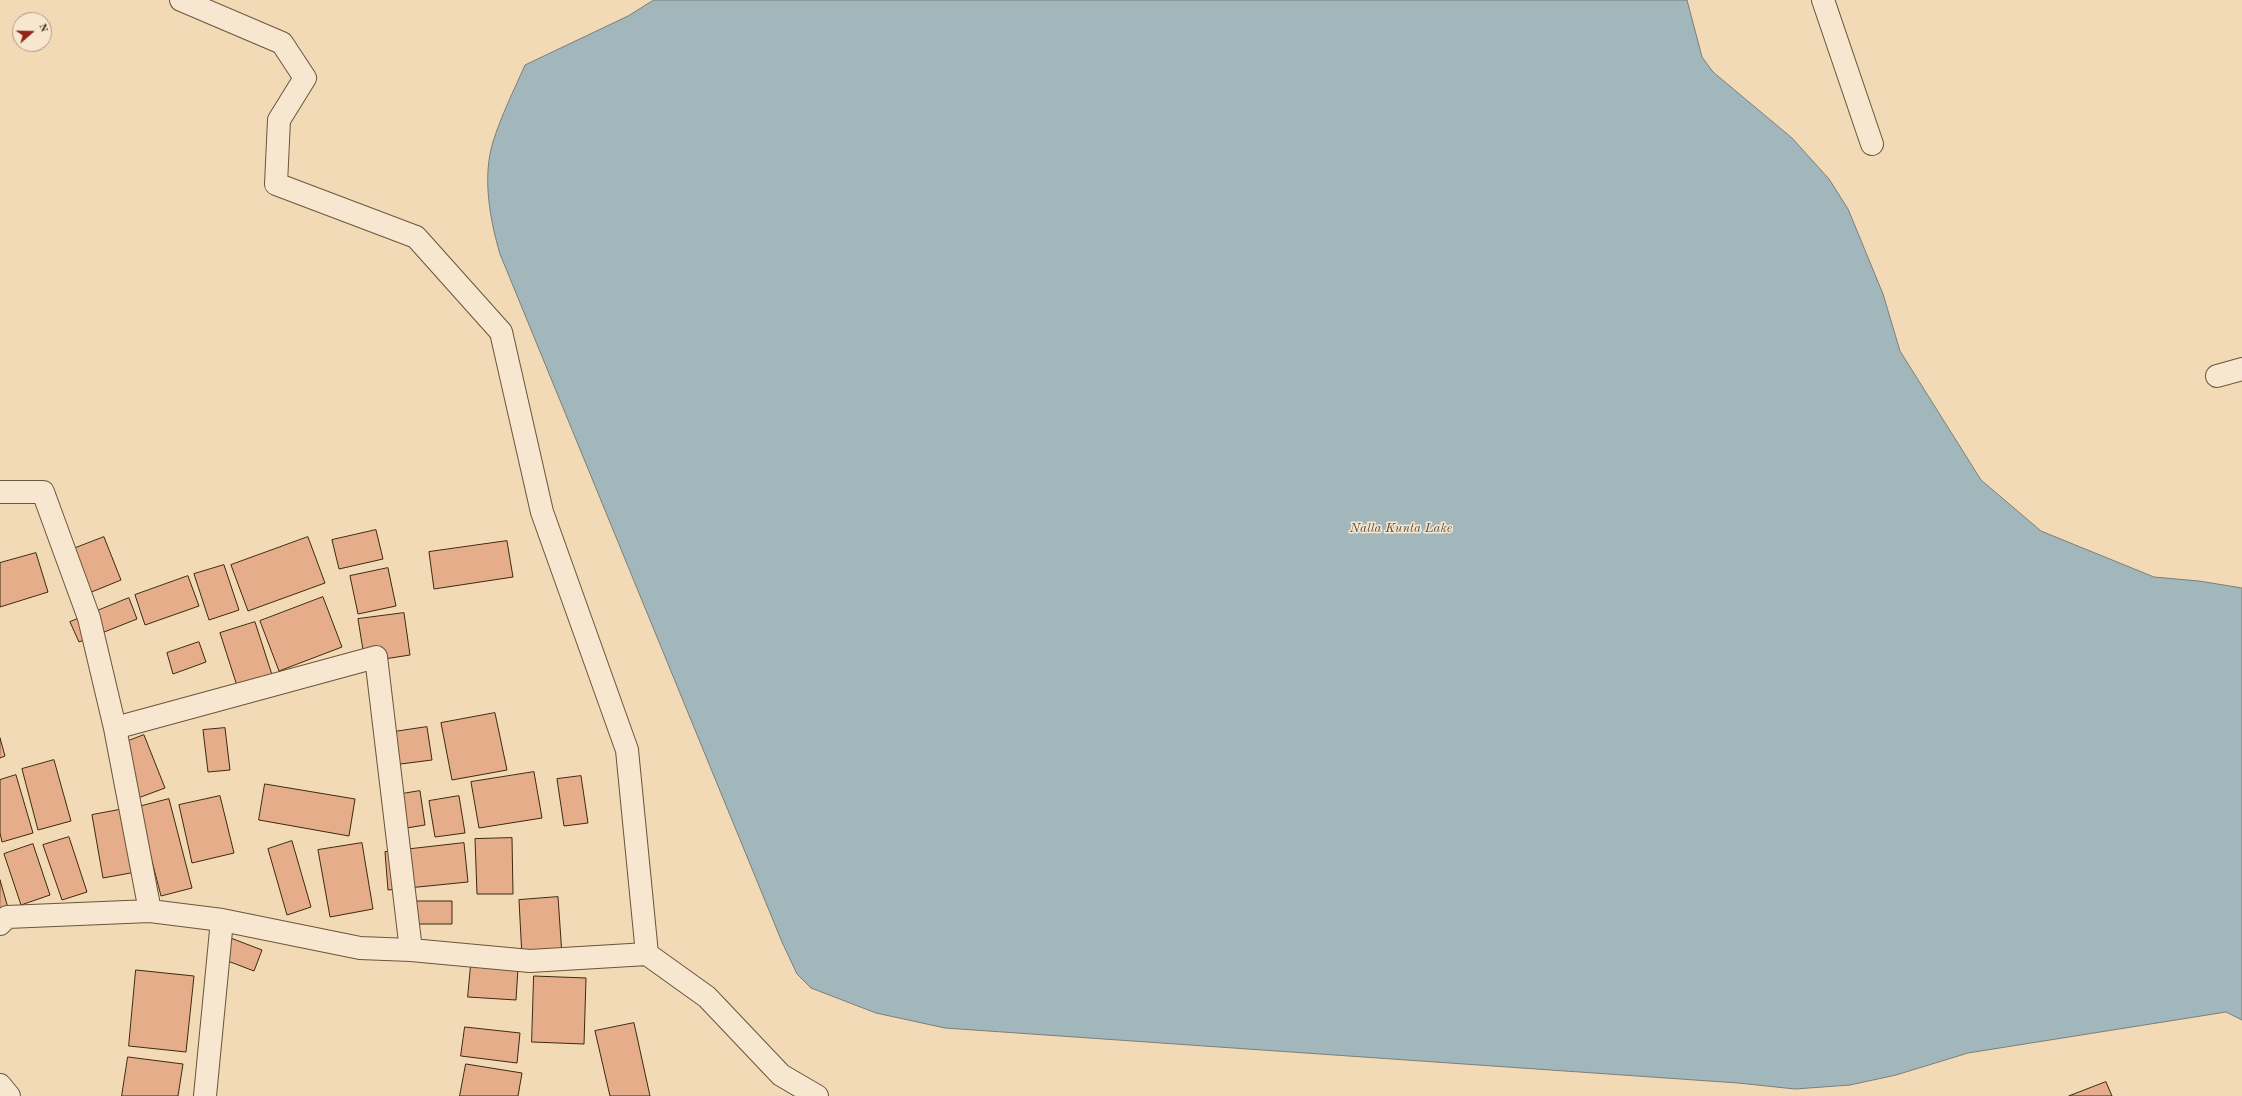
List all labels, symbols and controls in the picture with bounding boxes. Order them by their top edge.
north arrow [12,12,52,52]
text: N [36,22,49,34]
water label: Nalla Kunta Lake [1350,521,1452,537]

